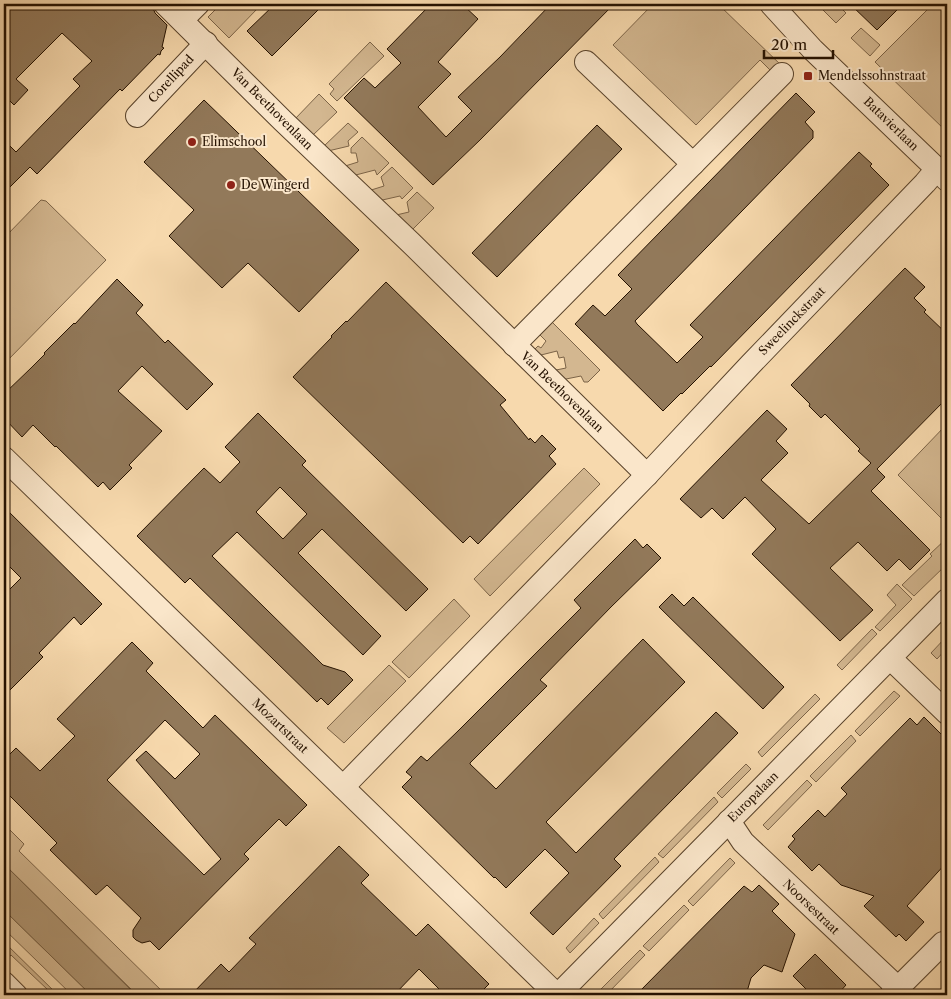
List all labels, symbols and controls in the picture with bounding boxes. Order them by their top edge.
scale bar [764,28,832,60]
text: 20 m [771,35,807,54]
street label: Corellipad [145,51,197,106]
street label: Van Beethovenlaan [228,64,317,153]
place label: Mendelssohnstraat [818,68,927,83]
marker: Mendelssohnstraat [802,70,814,82]
street label: Batavierlaan [861,94,922,154]
place label: Elimschool [202,134,266,149]
marker: Elimschool [186,136,198,148]
place label: De Wingerd [241,177,310,192]
marker: De Wingerd [225,179,237,191]
street label: Sweelinckstraat [755,283,829,358]
street label: Van Beethovenlaan [517,348,607,435]
street label: Mozartstraat [249,695,312,757]
street label: Europalaan [724,768,781,825]
street label: Noorsestraat [780,876,843,938]

